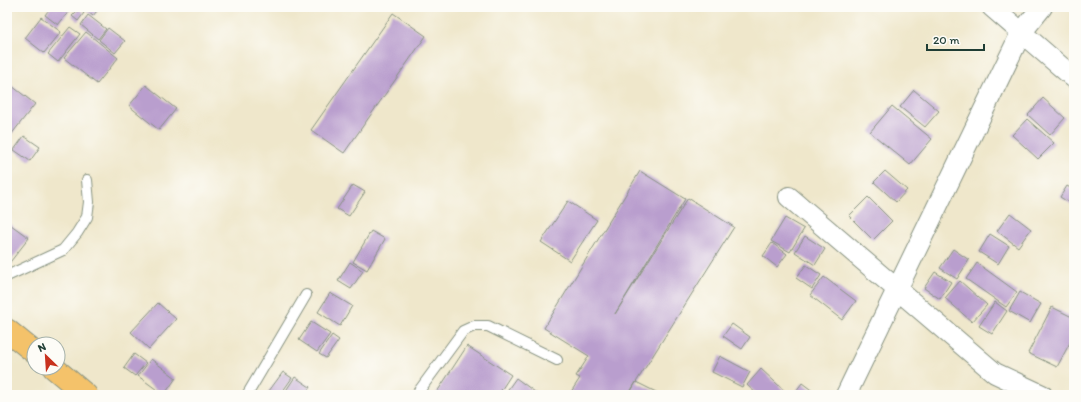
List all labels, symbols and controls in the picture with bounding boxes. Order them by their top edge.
scale bar [927,26,984,52]
text: 20 m [933,33,960,47]
north arrow [26,336,66,376]
text: N [36,340,48,355]

